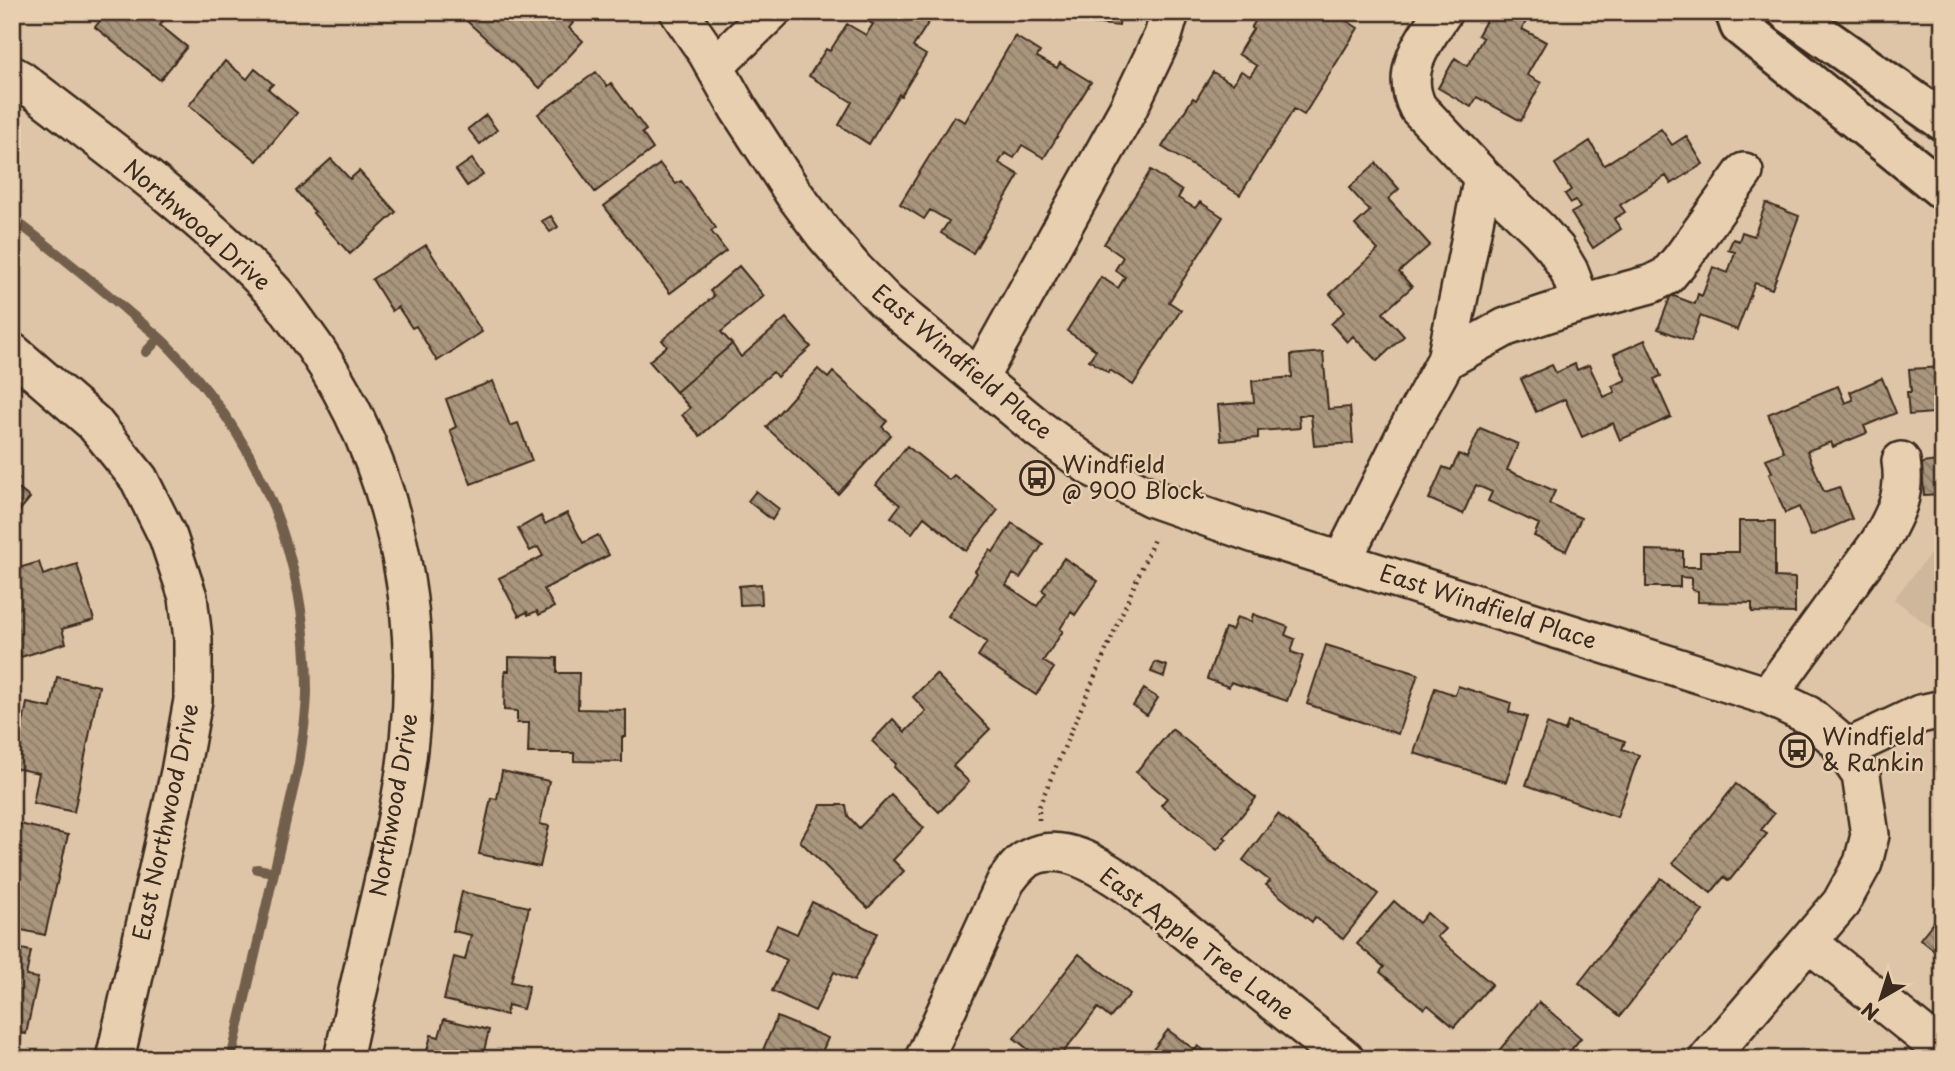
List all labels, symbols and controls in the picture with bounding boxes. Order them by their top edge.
street label: Northwood Drive [116,150,279,298]
street label: East Windfield Place [865,275,1061,447]
place label: Windfield @ 900 Block [1062,446,1205,507]
bus stop icon: Windfield @ 900 Block [1018,459,1056,497]
street label: East Windfield Place [1376,554,1601,657]
street label: East Northwood Drive [122,700,207,943]
street label: Northwood Drive [359,710,426,899]
place label: Windfield & Rankin [1822,718,1925,779]
bus stop icon: Windfield & Rankin [1778,731,1816,769]
street label: East Apple Tree Lane [1093,858,1303,1028]
north arrow [1846,962,1916,1032]
text: N [1855,996,1884,1028]

